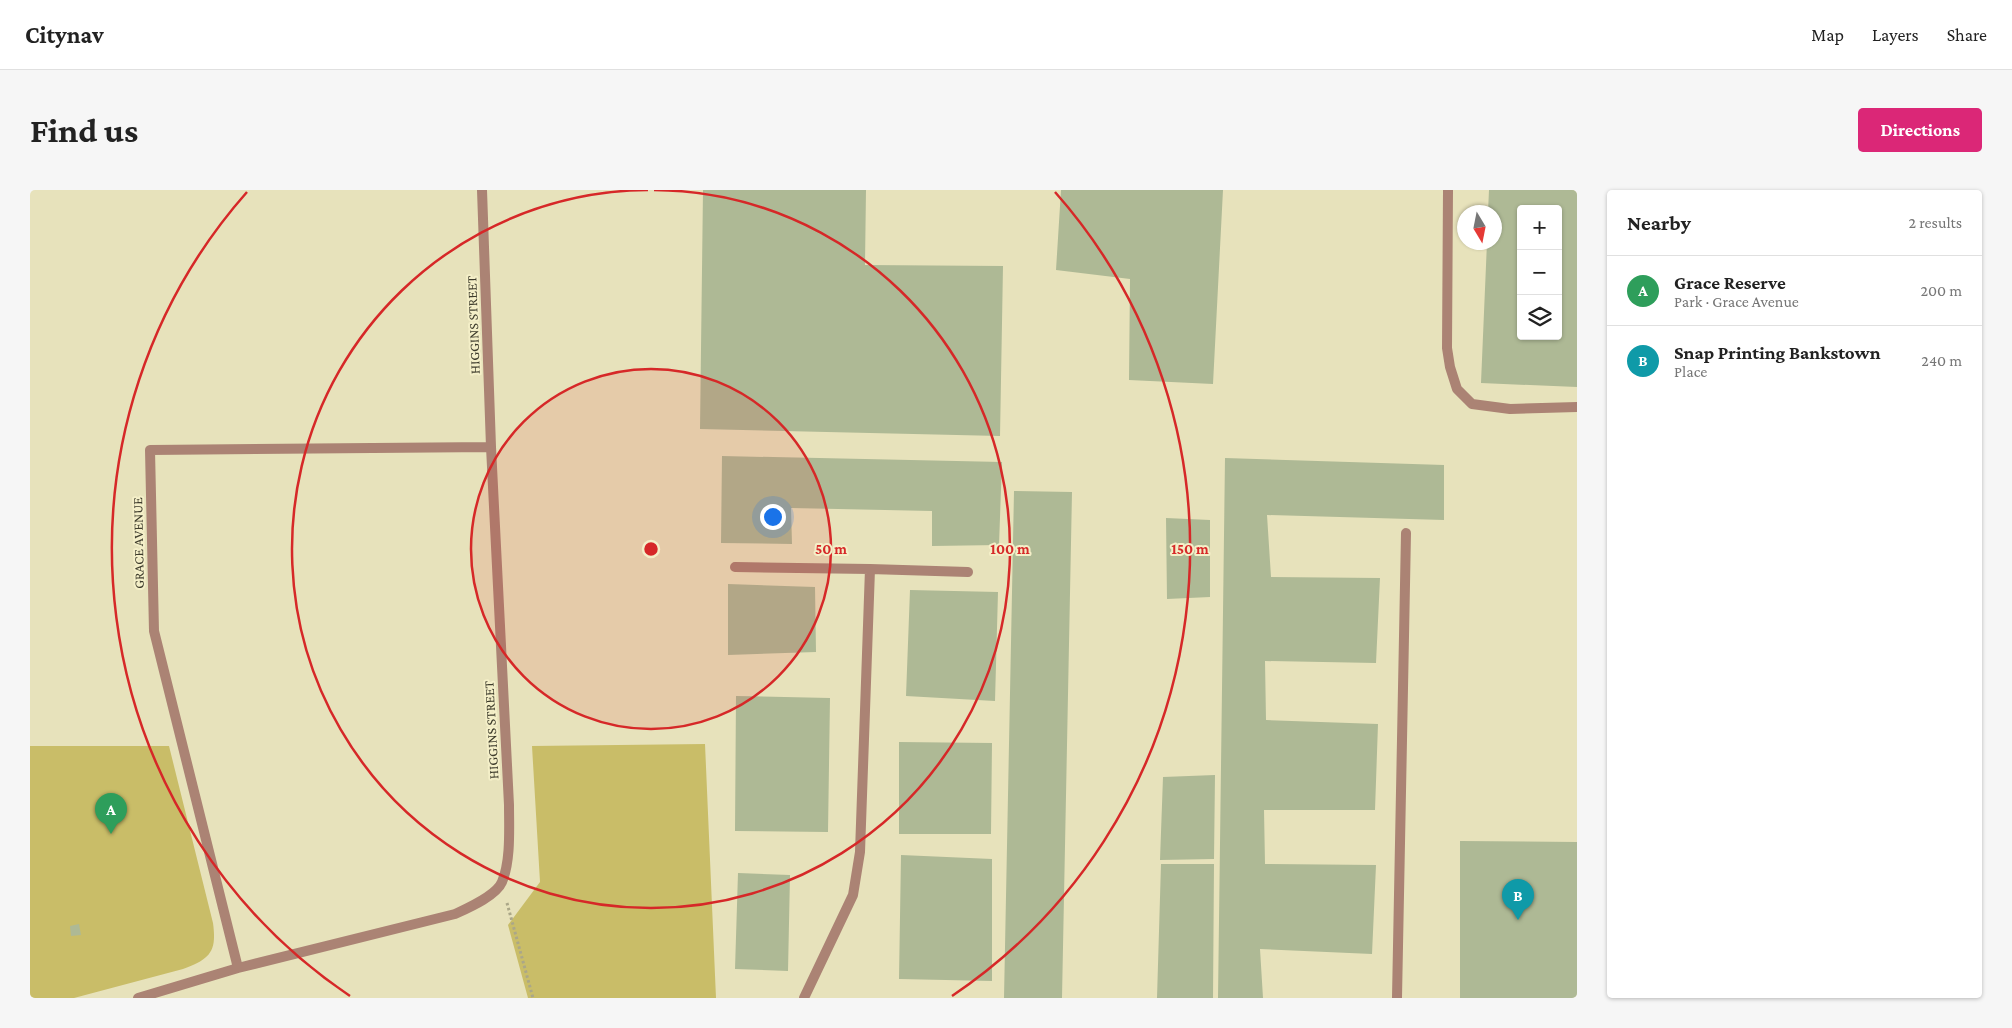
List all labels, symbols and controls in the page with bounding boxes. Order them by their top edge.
text: Citynav [25,21,104,48]
text: Map [1811,25,1844,45]
text: Layers [1872,25,1919,45]
text: Share [1947,25,1987,45]
button: Directions [1858,108,1982,152]
text: Find us [30,111,138,150]
north arrow [1457,205,1502,250]
map controls [1517,205,1562,340]
button: + [1517,205,1562,250]
text: Nearby [1627,211,1691,235]
text: 2 results [1909,214,1962,231]
button: − [1517,250,1562,295]
text: Grace Reserve [1674,272,1786,293]
street label: HIGGINS STREET [463,275,483,374]
text: A [1638,282,1648,299]
text: 200 m [1920,282,1962,299]
text: Park · Grace Avenue [1674,293,1799,310]
button: layers [1517,295,1562,340]
text: Snap Printing Bankstown [1674,342,1881,363]
text: B [1638,352,1648,369]
text: 240 m [1921,352,1962,369]
text: Place [1674,363,1707,380]
street label: GRACE AVENUE [129,497,147,589]
your location [760,504,786,530]
centre of rings [642,540,660,558]
text: 50 m [815,541,847,557]
text: 100 m [990,541,1030,557]
text: 150 m [1171,541,1209,557]
street label: HIGGINS STREET [480,680,502,780]
pin: A [95,793,127,834]
pin: B [1502,879,1534,920]

